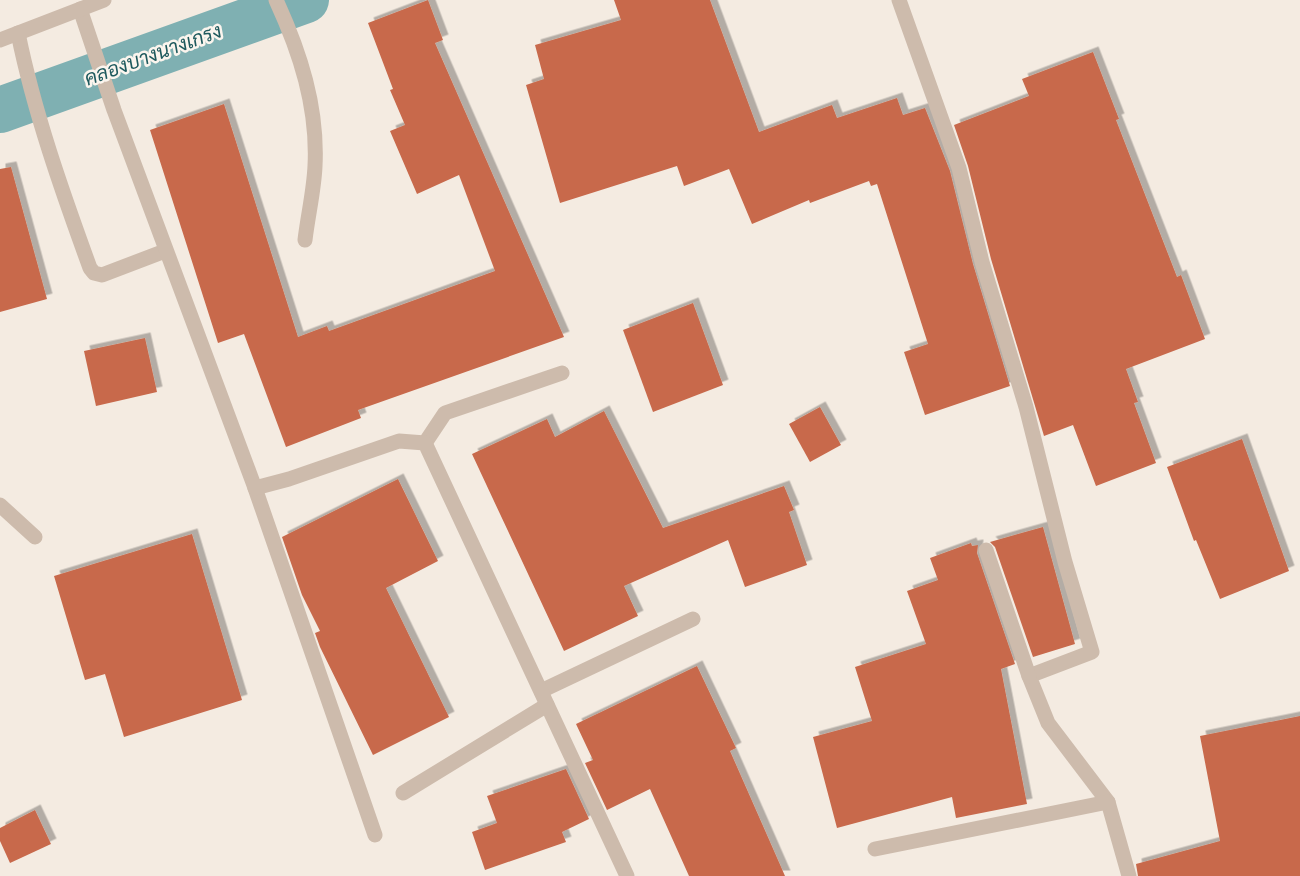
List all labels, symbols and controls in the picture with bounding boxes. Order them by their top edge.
water label: คลองบางนางเกรง [81,19,225,91]

